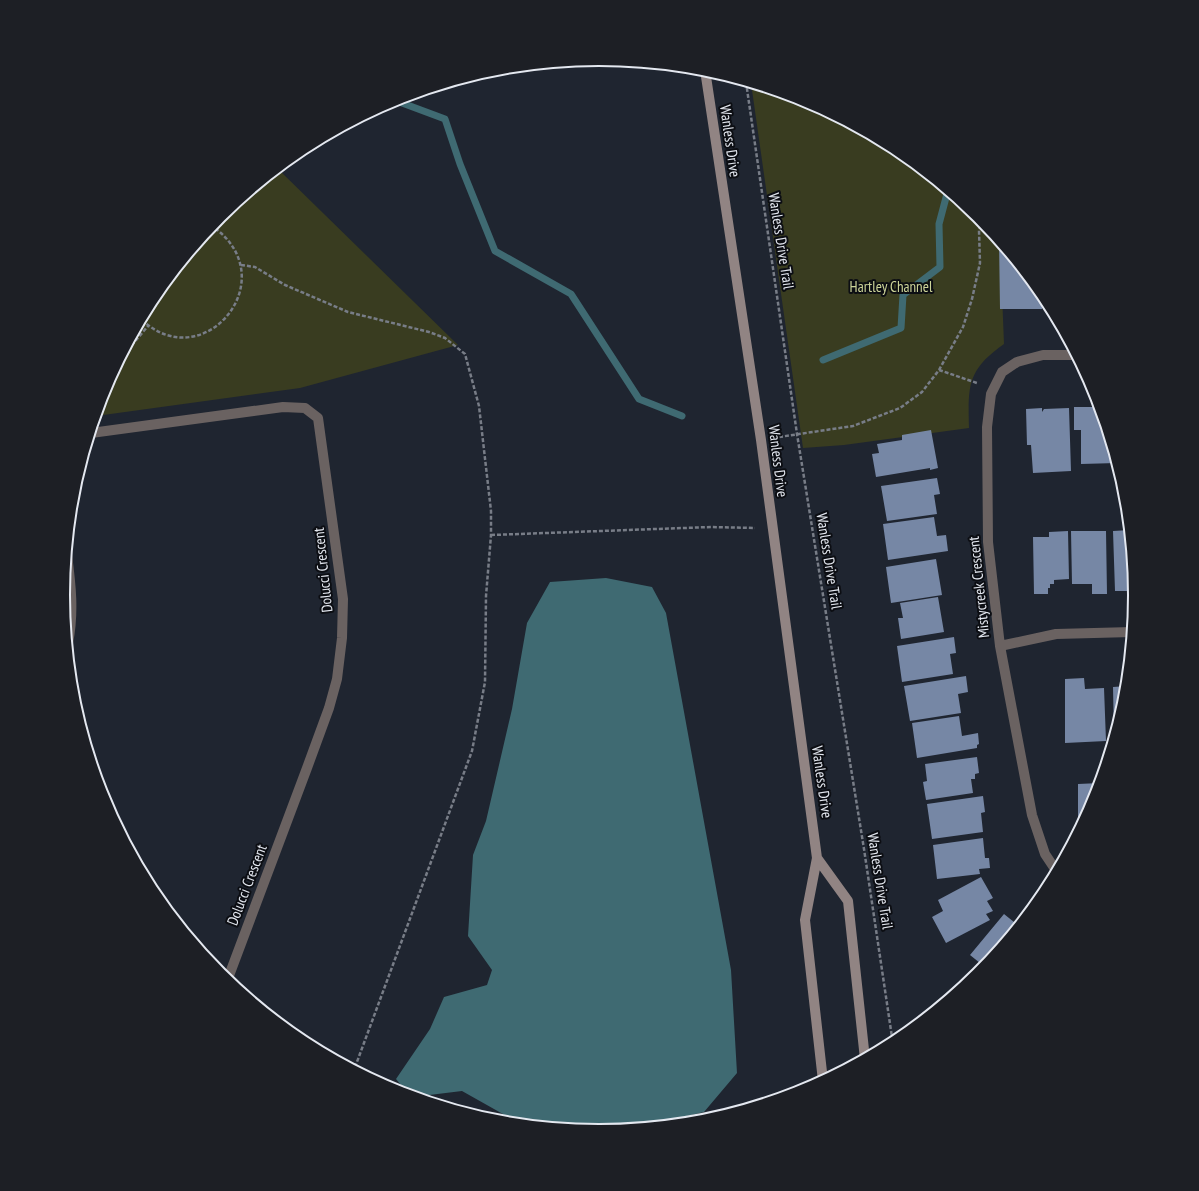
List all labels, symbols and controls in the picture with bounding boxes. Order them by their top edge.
street label: Wanless Drive [716,104,745,178]
street label: Wanless Drive Trail [764,191,799,291]
park label: Hartley Channel [850,277,933,296]
street label: Wanless Drive [765,424,792,498]
street label: Wanless Drive Trail [812,511,847,611]
street label: Dolucci Crescent [309,527,336,613]
street label: Mistycreek Crescent [964,535,993,639]
street label: Wanless Drive [808,745,837,819]
street label: Wanless Drive Trail [863,831,898,931]
street label: Dolucci Crescent [222,842,271,928]

